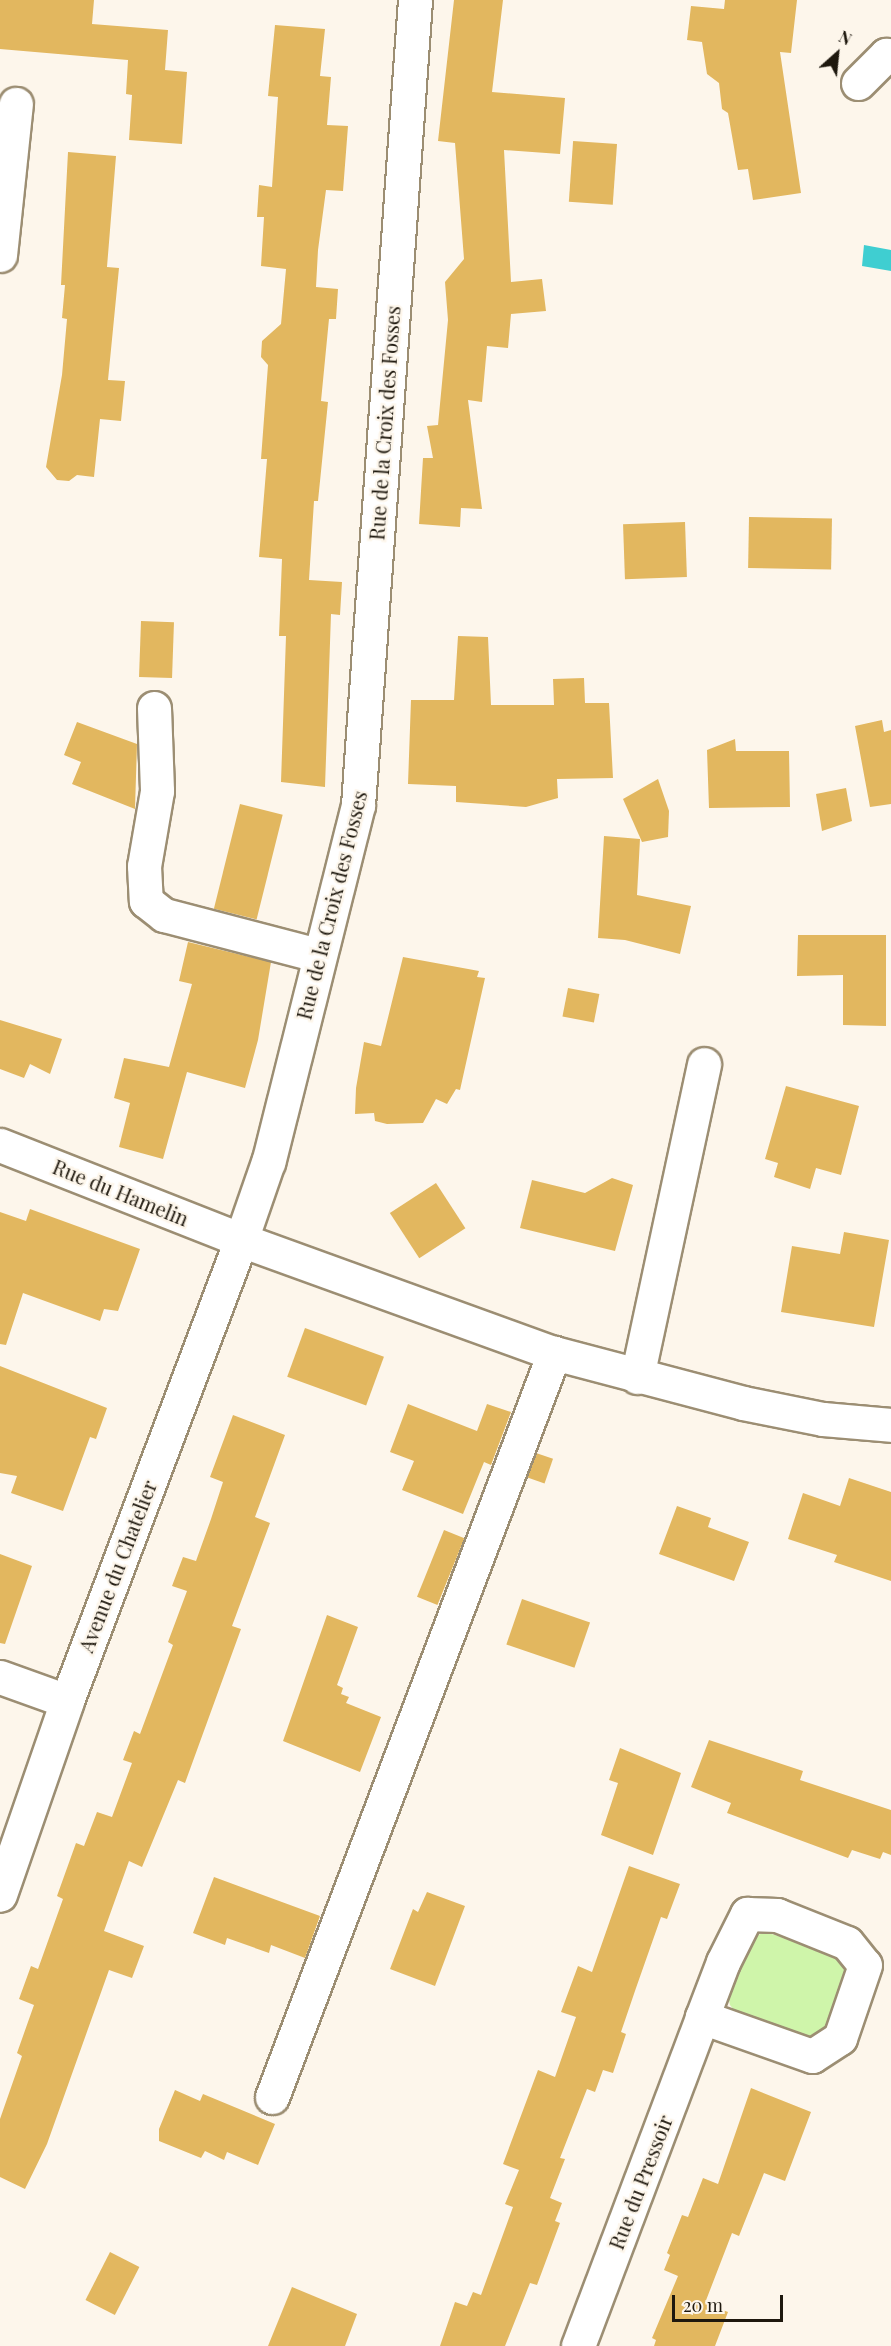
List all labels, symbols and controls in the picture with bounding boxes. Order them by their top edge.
north arrow [807,24,867,84]
text: N [835,26,855,49]
street label: Rue de la Croix des Fosses [364,304,404,542]
street label: Rue de la Croix des Fosses [291,788,371,1022]
street label: Rue du Hamelin [50,1154,192,1230]
street label: Avenue du Chatelier [73,1477,161,1655]
street label: Rue du Pressoir [603,2111,677,2253]
scale bar [675,2283,786,2321]
text: 20 m [683,2293,723,2317]

